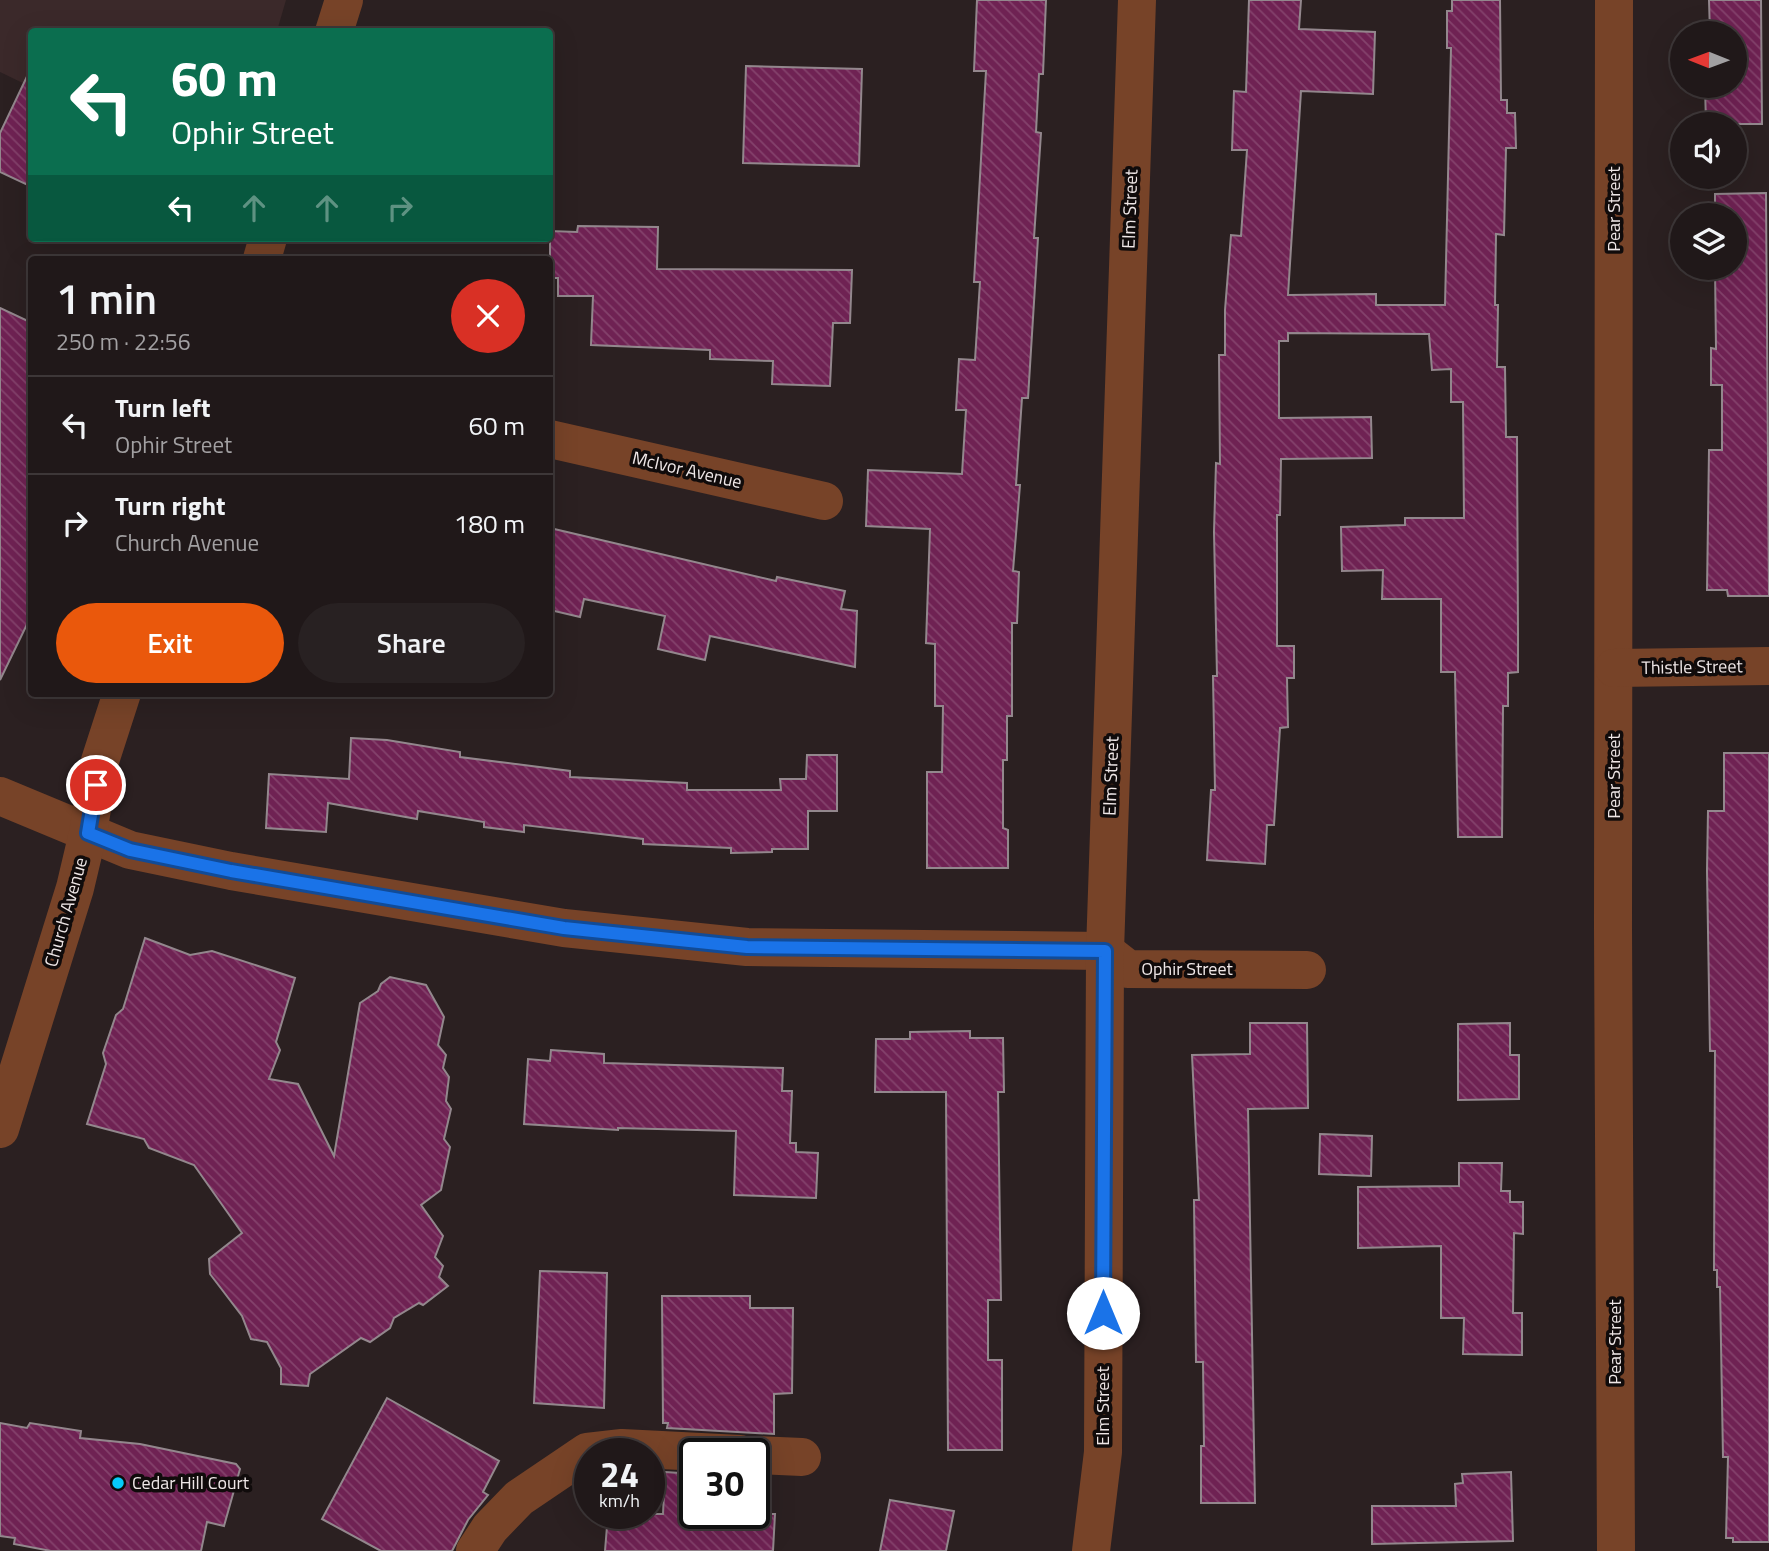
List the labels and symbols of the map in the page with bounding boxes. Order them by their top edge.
north arrow [1670,21,1746,98]
street label: Pear Street [1600,166,1627,252]
street label: Elm Street [1115,168,1144,249]
street label: McIvor Avenue [630,444,745,495]
street label: Thistle Street [1641,652,1744,681]
street label: Pear Street [1600,733,1627,819]
street label: Elm Street [1096,735,1125,816]
pin [66,755,126,815]
street label: Church Avenue [37,854,94,970]
street label: Ophir Street [1141,955,1233,982]
position arrow [1066,1276,1140,1350]
street label: Pear Street [1601,1299,1628,1385]
street label: Elm Street [1089,1366,1116,1446]
speed limit sign: 30 [679,1438,770,1529]
place label: Cedar Hill Court [132,1469,250,1496]
marker: Cedar Hill Court [110,1475,126,1491]

